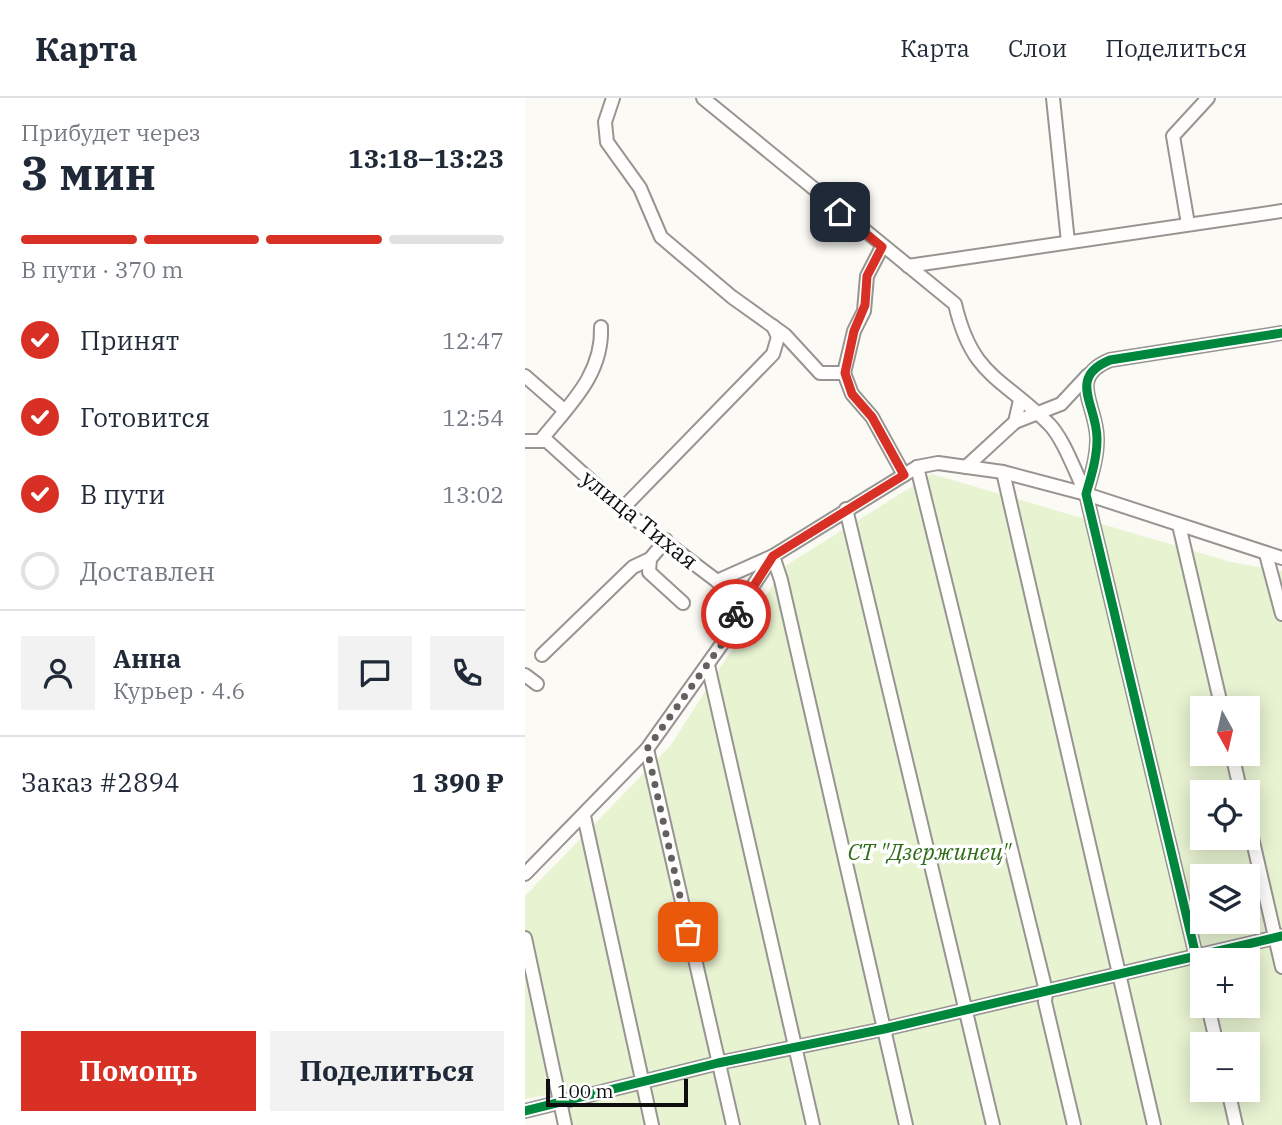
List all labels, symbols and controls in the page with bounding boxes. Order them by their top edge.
text: Карта [35,27,138,70]
text: Карта [900,32,970,64]
text: Слои [1008,32,1067,64]
text: Поделиться [1105,32,1247,64]
text: Прибудет через [21,117,201,147]
text: 13:18–13:23 [348,141,504,175]
text: 3 мин [21,143,156,203]
pin [810,182,870,242]
icon: home [821,193,859,231]
text: В пути · 370 m [21,254,183,284]
icon: check [21,321,59,359]
text: Принят [80,323,179,357]
text: 12:47 [442,325,504,355]
icon: check [21,398,59,436]
text: Готовится [80,400,210,434]
text: 12:54 [442,402,504,432]
street label: улица Тихая [575,463,705,575]
icon: check [21,475,59,513]
text: В пути [80,477,165,511]
text: 13:02 [442,479,504,509]
text: Доставлен [80,554,215,588]
courier [701,579,771,649]
icon: bike [717,595,755,633]
button: person [21,636,95,710]
button: chat [338,636,412,710]
button: phone [430,636,504,710]
text: Анна [113,641,181,675]
text: Курьер · 4.6 [113,675,245,705]
north arrow [1190,696,1260,766]
map controls [1190,696,1260,1102]
text: Заказ #2894 [21,765,180,799]
text: 1 390 ₽ [412,765,504,799]
button: locate [1190,780,1260,850]
park label: СТ "Дзержинец" [847,836,1013,866]
button: layers [1190,864,1260,934]
pin [658,902,718,962]
icon: bag [669,913,707,951]
button: + [1190,948,1260,1018]
button: Помощь [21,1031,256,1111]
button: Поделиться [270,1031,504,1111]
button: − [1190,1032,1260,1102]
scale bar [546,1076,688,1108]
text: 100 m [557,1079,614,1103]

